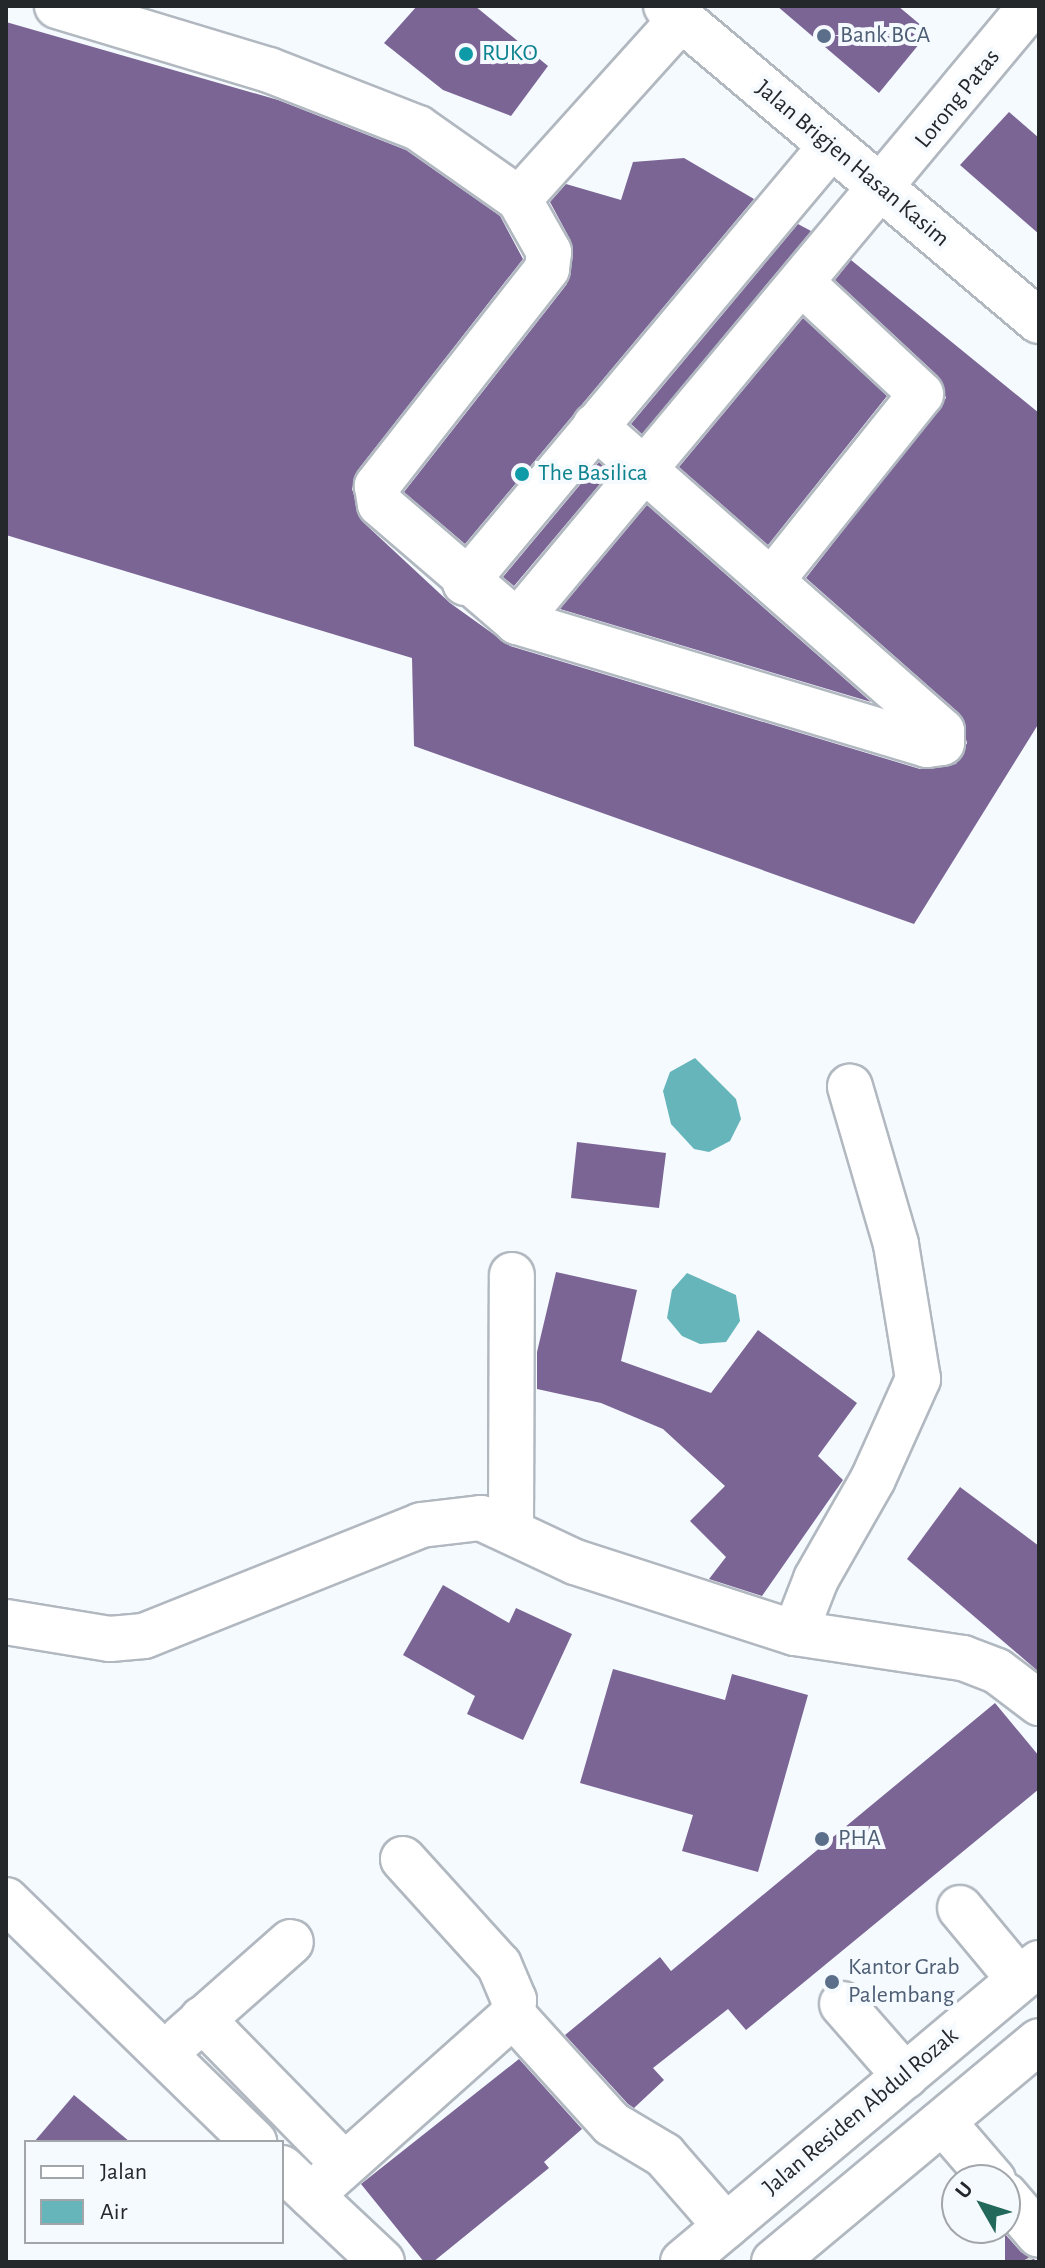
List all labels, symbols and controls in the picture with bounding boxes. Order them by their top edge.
place label: Bank BCA [840,22,930,50]
marker: Bank BCA [815,27,833,45]
place label: RUKO [482,40,538,68]
street label: Lorong Patas [909,44,1007,154]
marker: RUKO [457,45,475,63]
street label: Jalan Brigjen Hasan Kasim [749,74,955,254]
place label: The Basilica [538,460,648,488]
marker: The Basilica [513,465,531,483]
place label: PHA [838,1825,881,1853]
marker: PHA [813,1830,831,1848]
place label: Kantor Grab Palembang [848,1954,960,2010]
marker: Kantor Grab Palembang [823,1973,841,1991]
street label: Jalan Residen Abdul Rozak [758,2022,964,2202]
legend [24,2140,284,2244]
text: Jalan [100,2160,147,2184]
north arrow [941,2164,1021,2244]
text: U [951,2178,977,2203]
text: Air [100,2200,127,2224]

